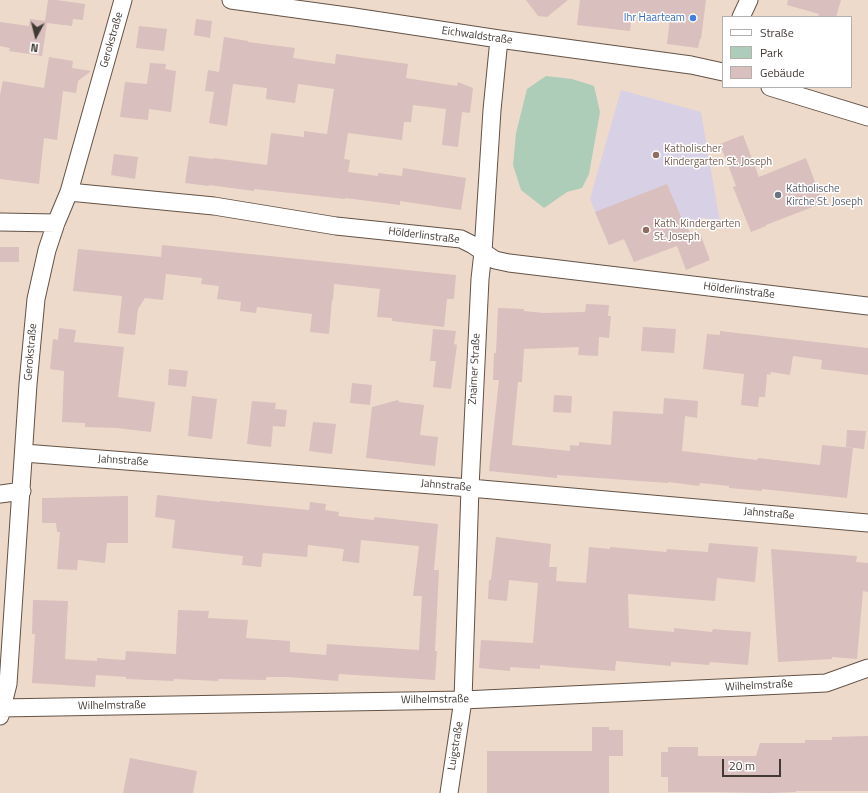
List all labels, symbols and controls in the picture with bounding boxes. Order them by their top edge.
street label: Gerokstraße [98,11,126,69]
place label: Ihr Haarteam [624,11,685,25]
marker: Ihr Haarteam [688,13,698,23]
north arrow [16,16,56,56]
legend [722,16,852,88]
text: Straße [760,23,794,42]
street label: Eichwaldstraße [441,24,513,48]
text: N [30,40,39,56]
text: Park [760,43,783,62]
text: Gebäude [760,63,805,82]
place label: Katholischer Kindergarten St. Joseph [664,142,772,168]
marker: Katholischer Kindergarten St. Joseph [651,150,661,160]
place label: Katholische Kirche St. Joseph [786,182,863,208]
marker: Katholische Kirche St. Joseph [773,190,783,200]
place label: Kath. Kindergarten St. Joseph [654,217,740,243]
street label: Hölderlinstraße [388,225,460,247]
marker: Kath. Kindergarten St. Joseph [641,225,651,235]
street label: Hölderlinstraße [703,280,775,302]
street label: Gerokstraße [22,323,40,381]
street label: Znaimer Straße [467,333,483,405]
street label: Jahnstraße [97,453,149,469]
street label: Jahnstraße [420,477,472,495]
street label: Jahnstraße [743,505,795,523]
street label: Wilhelmstraße [725,678,793,694]
street label: Wilhelmstraße [401,693,469,707]
street label: Wilhelmstraße [78,699,146,713]
street label: Luigstraße [446,721,466,771]
scale bar [724,751,783,777]
text: 20 m [729,756,755,775]

